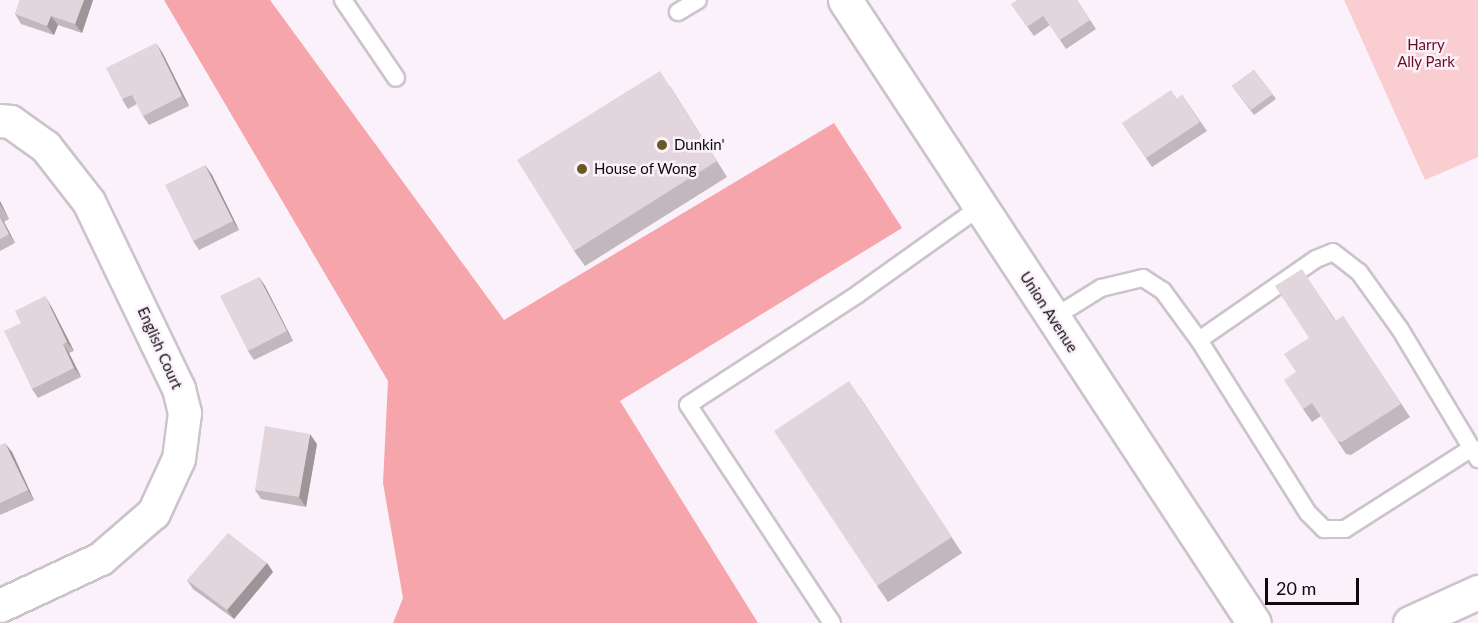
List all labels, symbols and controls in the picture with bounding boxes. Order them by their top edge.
park label: Harry Ally Park [1397,35,1455,70]
place label: Dunkin' [674,136,725,154]
marker: Dunkin' [655,138,669,152]
place label: House of Wong [594,160,697,178]
marker: House of Wong [575,162,589,176]
street label: Union Avenue [1016,268,1082,356]
street label: English Court [134,304,186,392]
scale bar [1268,566,1362,604]
text: 20 m [1276,577,1316,599]

